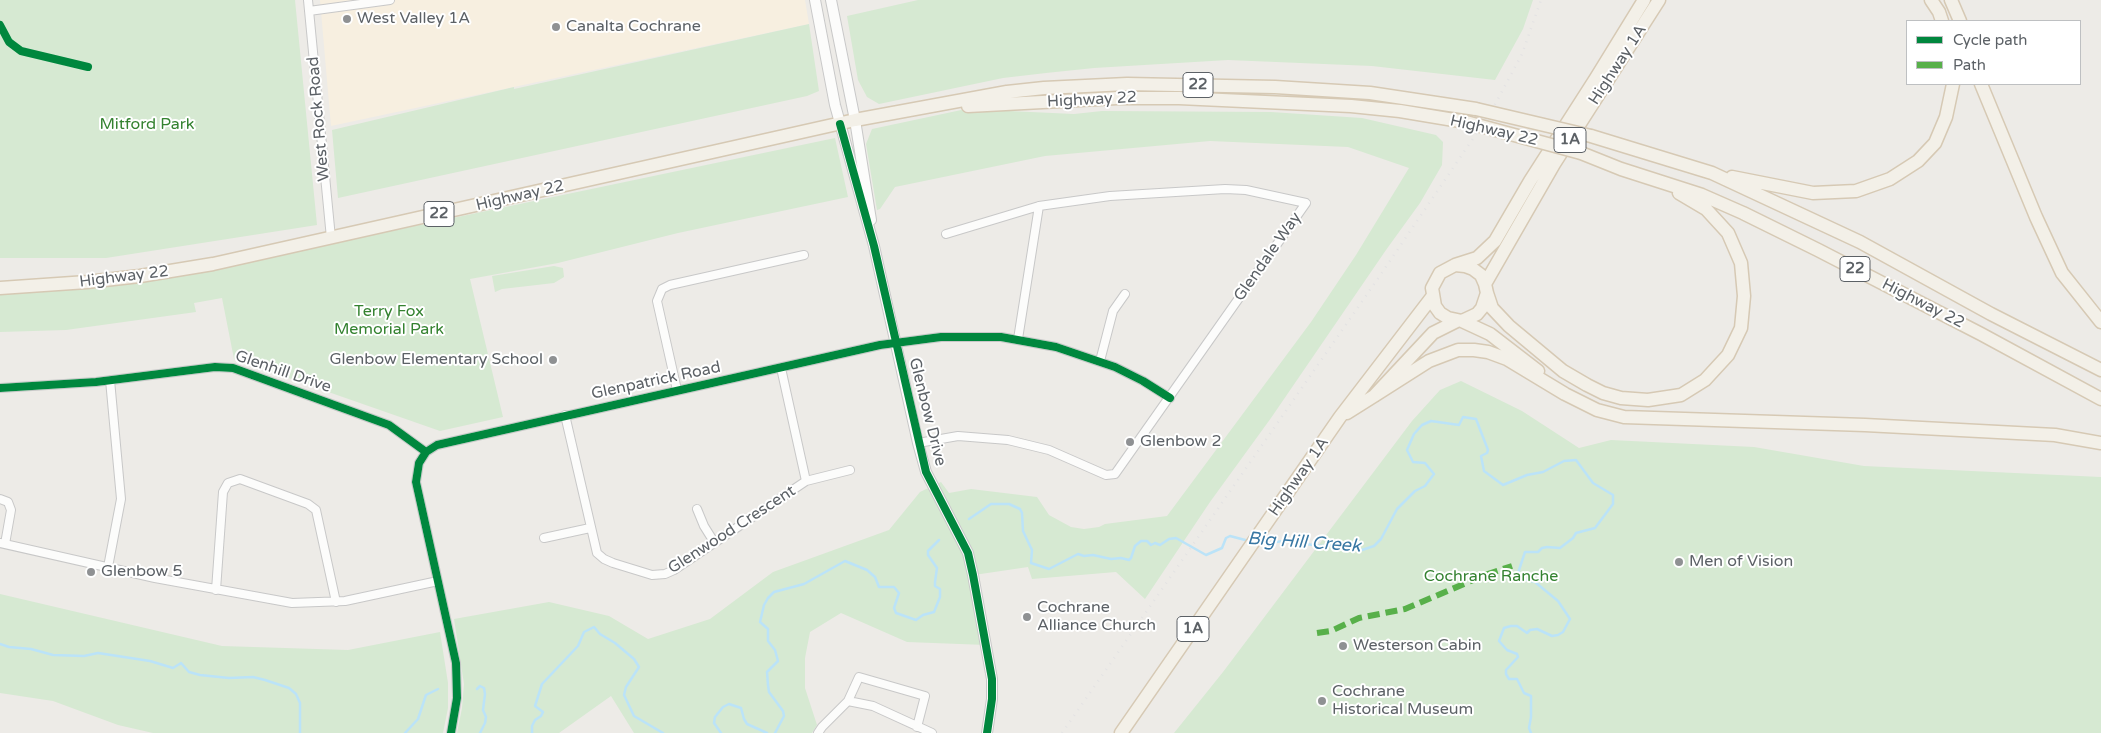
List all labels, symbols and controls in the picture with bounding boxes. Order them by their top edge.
place label: West Valley 1A [357,9,470,29]
marker: West Valley 1A [341,13,353,25]
place label: Canalta Cochrane [566,17,701,37]
legend [1906,20,2081,85]
marker: Canalta Cochrane [550,21,562,33]
street label: Highway 1A [1585,21,1651,109]
text: Cycle path [1953,31,2027,49]
street label: West Rock Road [304,56,334,182]
text: Path [1953,56,1986,74]
road number: 22 [1183,72,1213,98]
street label: Highway 22 [1047,88,1137,112]
street label: Highway 22 [1448,112,1540,150]
park label: Mitford Park [99,115,195,135]
road number: 1A [1554,128,1586,152]
street label: Highway 22 [474,177,566,215]
road number: 22 [424,202,454,226]
street label: Glendale Way [1230,209,1306,305]
road number: 22 [1840,256,1870,282]
street label: Highway 22 [78,262,170,292]
street label: Highway 22 [1879,275,1967,333]
park label: Terry Fox Memorial Park [334,302,444,340]
street label: Glenhill Drive [233,347,333,397]
place label: Glenbow Elementary School [329,350,543,370]
marker: Glenbow Elementary School [547,354,559,366]
street label: Glenbow Drive [904,356,950,468]
street label: Glenpatrick Road [590,358,722,404]
place label: Glenbow 2 [1140,432,1221,452]
street label: Highway 1A [1265,434,1333,520]
marker: Glenbow 2 [1124,436,1136,448]
street label: Glenwood Crescent [665,482,799,578]
water label: Big Hill Creek [1247,528,1361,558]
place label: Men of Vision [1689,552,1793,572]
marker: Men of Vision [1673,556,1685,568]
place label: Glenbow 5 [101,562,182,582]
marker: Glenbow 5 [85,566,97,578]
park label: Cochrane Ranche [1424,567,1558,587]
place label: Cochrane Alliance Church [1037,598,1156,636]
marker: Cochrane Alliance Church [1021,611,1033,623]
road number: 1A [1177,616,1209,642]
place label: Westerson Cabin [1353,636,1482,656]
marker: Westerson Cabin [1337,640,1349,652]
place label: Cochrane Historical Museum [1332,682,1473,720]
marker: Cochrane Historical Museum [1316,695,1328,707]

